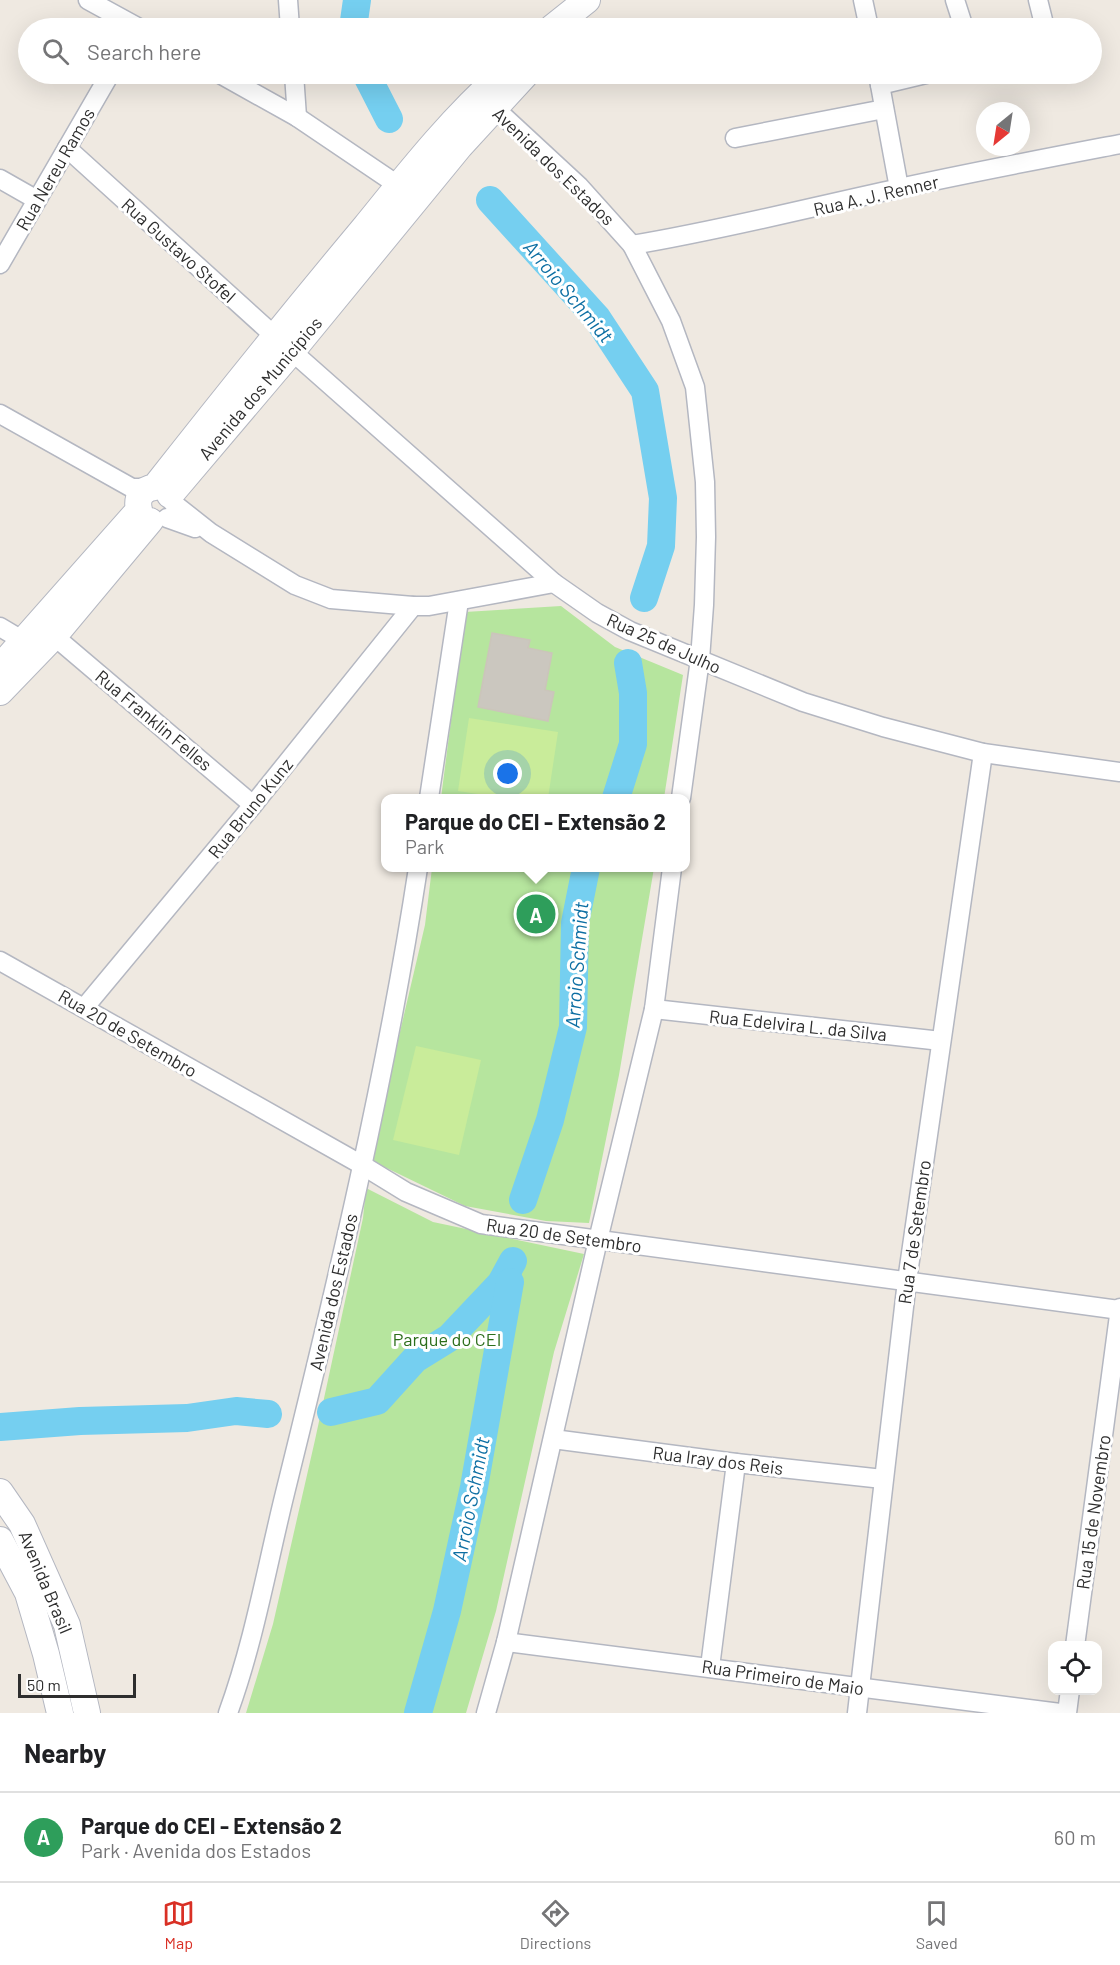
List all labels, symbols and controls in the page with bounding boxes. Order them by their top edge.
search box [18,18,1102,84]
icon: search [39,35,72,68]
text: Search here [87,38,201,64]
street label: Avenida dos Estados [489,102,619,230]
north arrow [976,102,1030,156]
street label: Rua Nereu Ramos [11,104,99,234]
street label: Rua A. J. Renner [811,170,941,220]
street label: Rua Gustavo Stofel [117,193,241,307]
water label: Arroio Schmidt [519,235,619,347]
street label: Avenida dos Municípios [194,312,326,464]
street label: Rua 25 de Julho [604,608,724,678]
street label: Rua Franklin Felles [91,665,217,775]
street label: Rua Bruno Kunz [203,754,297,862]
your location [493,759,522,788]
popup [381,794,690,872]
text: Parque do CEI - Extensão 2 [405,808,666,834]
text: Park [405,834,444,858]
pin: A [516,892,556,936]
water label: Arroio Schmidt [560,901,592,1029]
street label: Rua 20 de Setembro [55,984,201,1082]
street label: Rua Edelvira L. da Silva [708,1005,888,1045]
street label: Rua 7 de Setembro [893,1158,935,1306]
street label: Avenida dos Estados [304,1211,362,1373]
street label: Rua 20 de Setembro [485,1213,643,1257]
park label: Parque do CEI [393,1328,501,1350]
street label: Rua 15 de Novembro [1071,1433,1115,1591]
water label: Arroio Schmidt [446,1435,494,1563]
street label: Rua Iray dos Reis [651,1441,785,1479]
street label: Avenida Brasil [14,1527,78,1637]
map controls [1048,1641,1102,1695]
button: locate [1048,1641,1102,1695]
street label: Rua Primeiro de Maio [700,1655,866,1699]
scale bar [18,1671,136,1698]
text: 50 m [27,1675,61,1694]
text: Nearby [24,1737,106,1768]
text: Parque do CEI - Extensão 2 [81,1812,342,1838]
text: A [37,1825,50,1849]
text: 60 m [1054,1825,1096,1849]
text: Park · Avenida dos Estados [81,1838,311,1862]
tab: Map [162,1897,195,1952]
tab: Directions [520,1897,591,1952]
tab: Saved [916,1897,958,1952]

